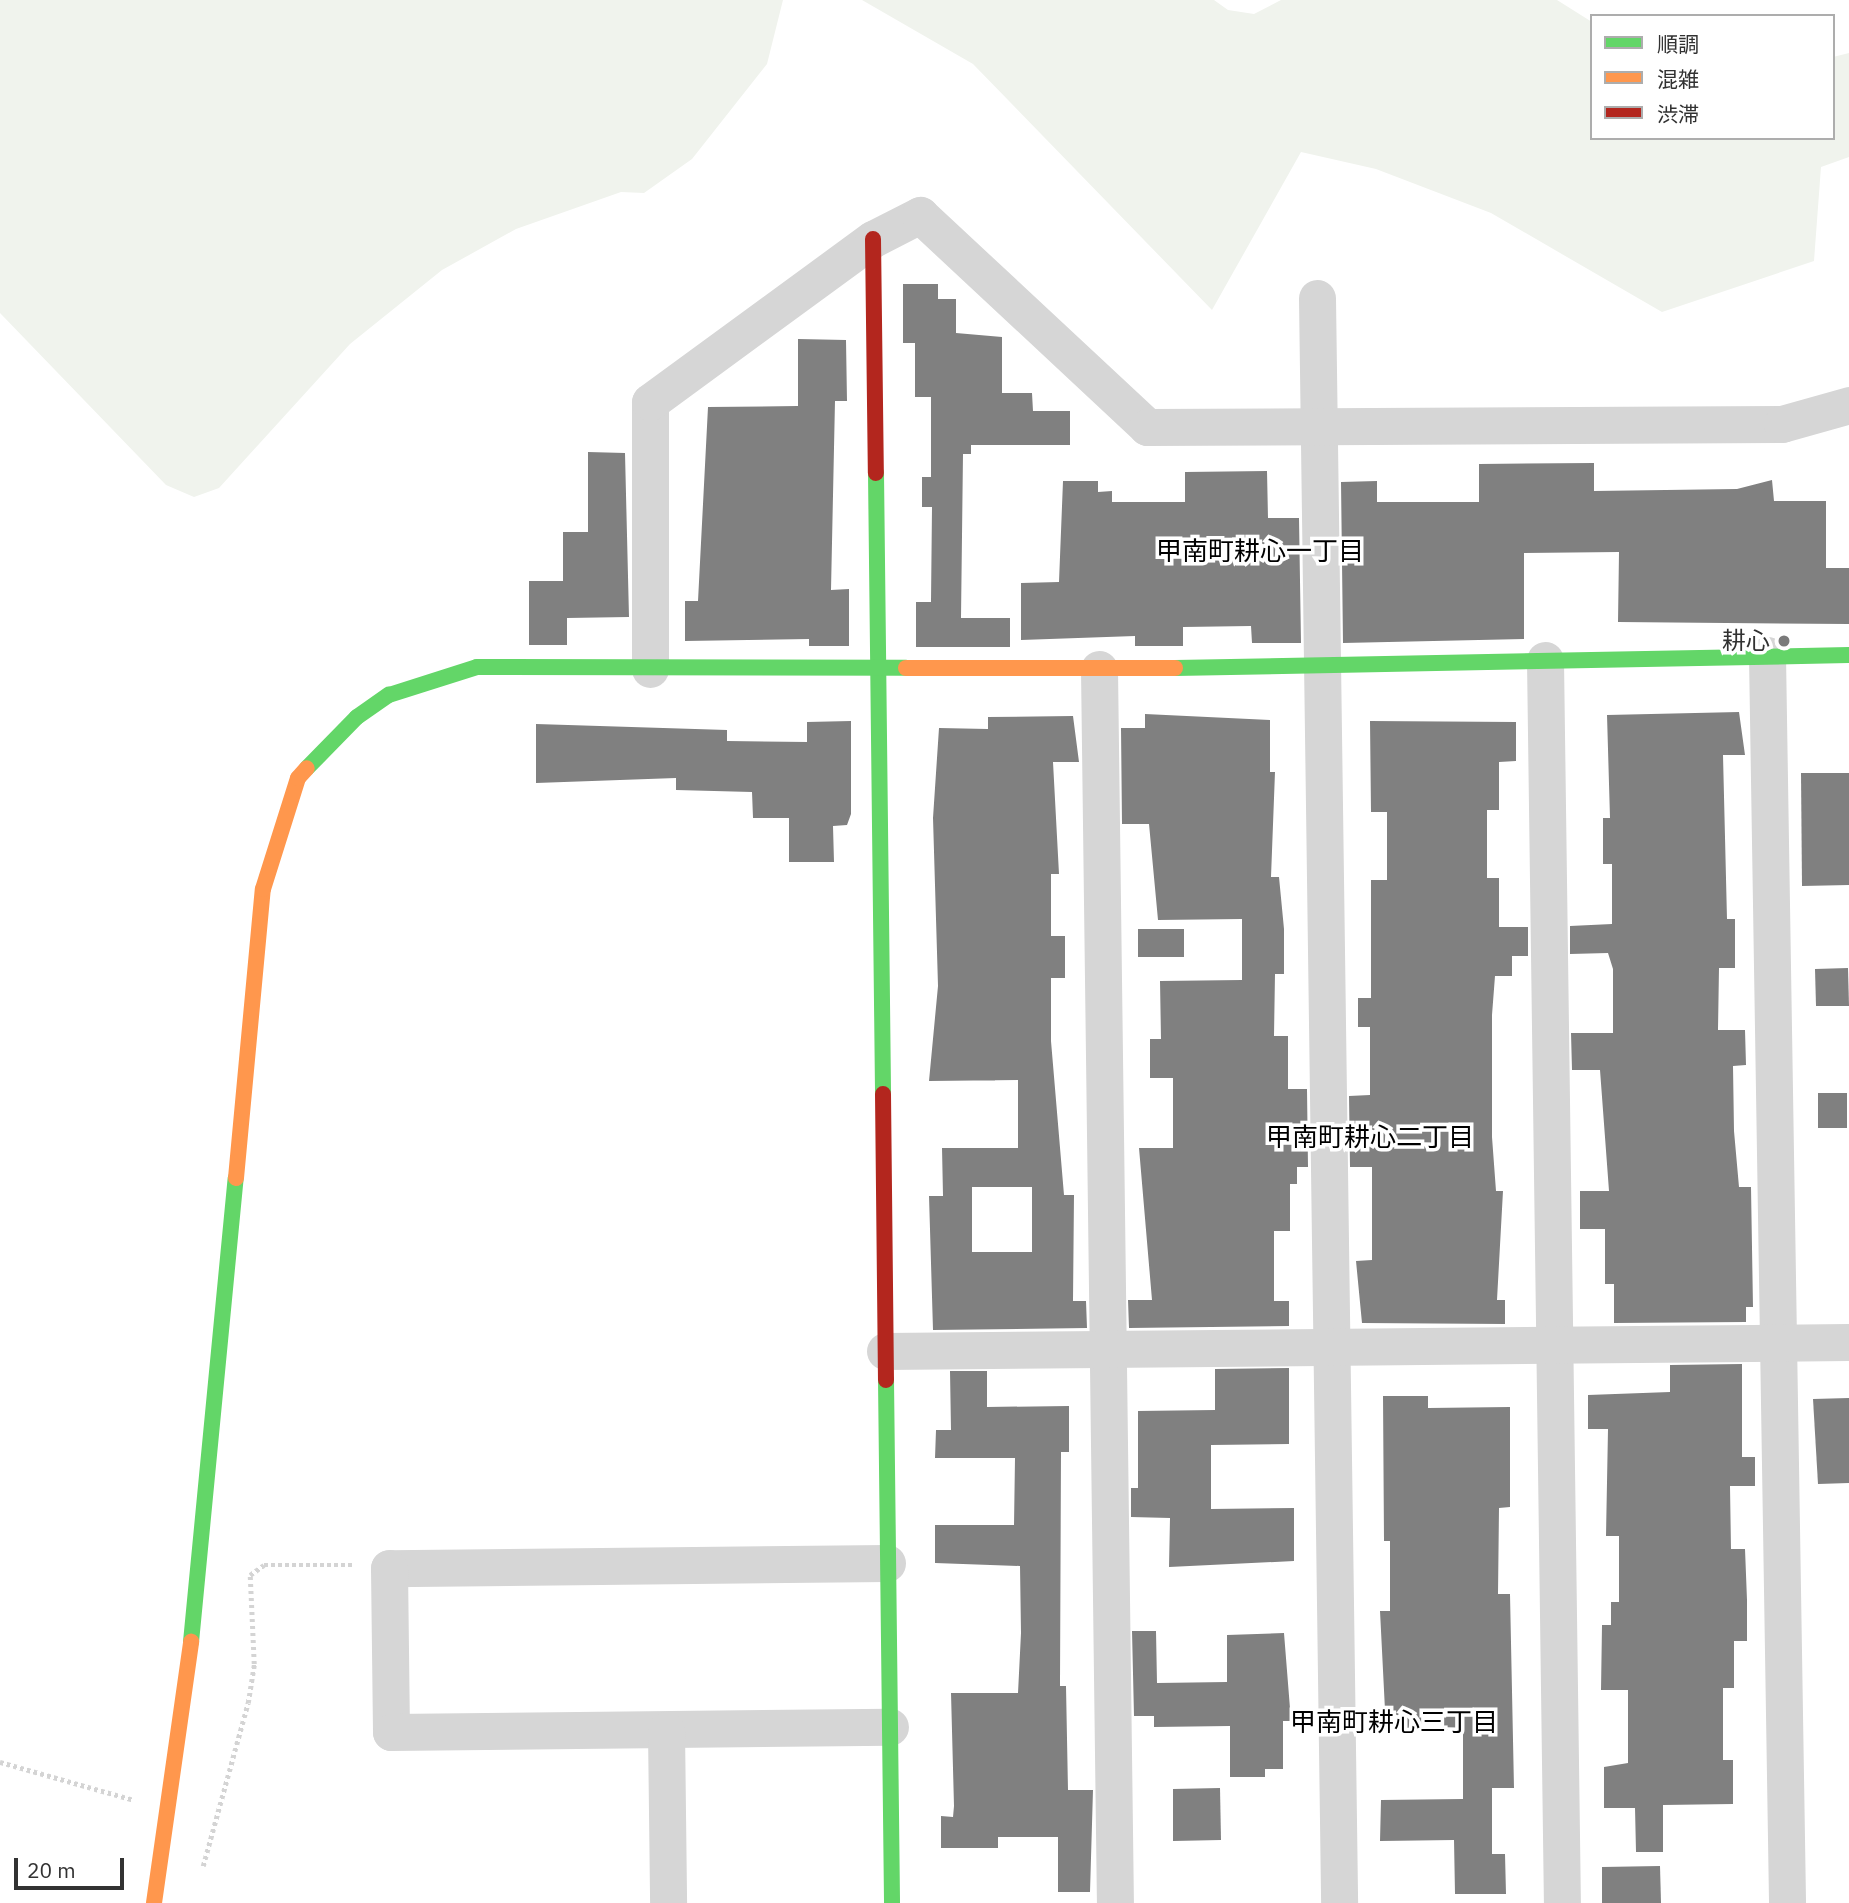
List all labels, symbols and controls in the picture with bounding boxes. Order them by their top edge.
legend [1590,14,1835,140]
text: 順調 [1657,30,1699,58]
text: 混雑 [1657,65,1699,93]
text: 渋滞 [1657,100,1699,128]
district label: 甲南町耕心一丁目 [1156,535,1364,567]
place label: 耕心 [1722,627,1770,655]
marker: 耕心 [1776,633,1792,649]
district label: 甲南町耕心二丁目 [1266,1121,1474,1153]
district label: 甲南町耕心三丁目 [1290,1706,1498,1738]
scale bar [18,1843,128,1887]
text: 20 m [27,1856,76,1884]

